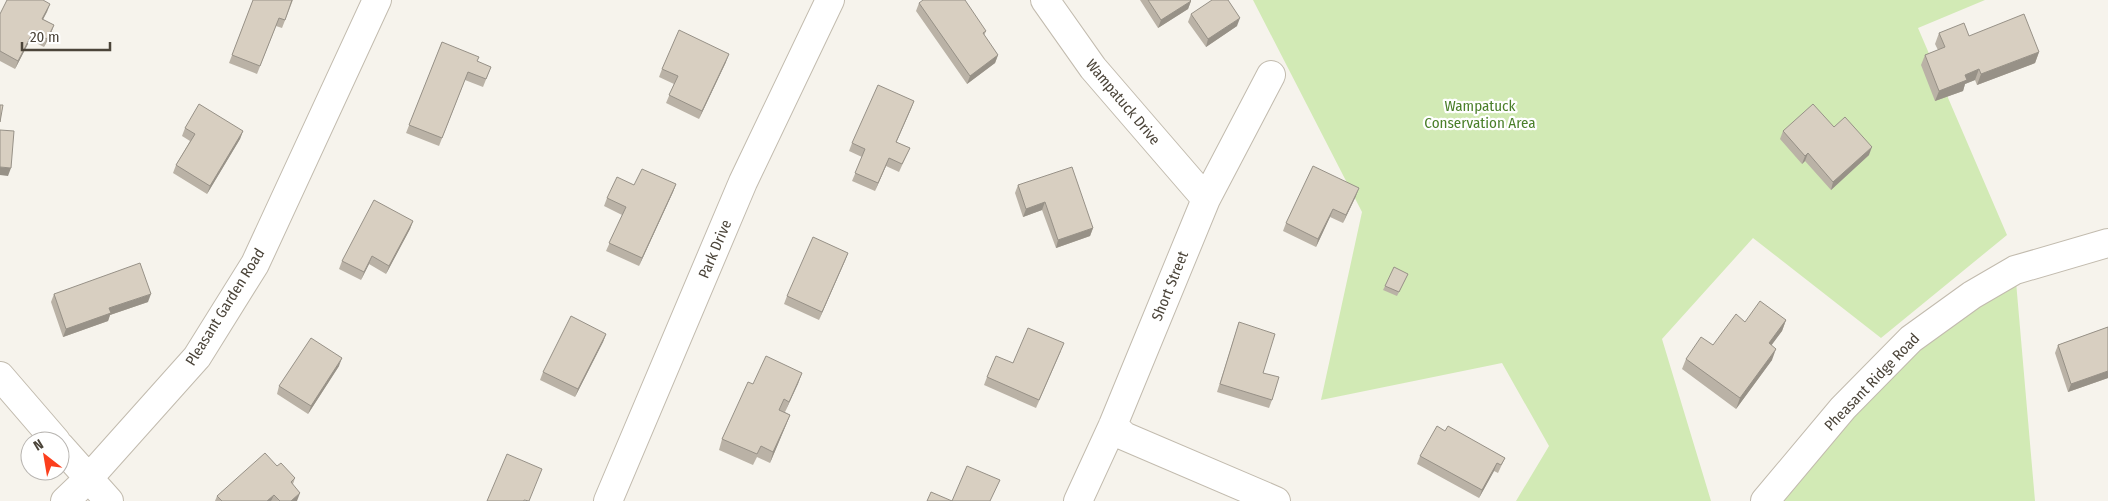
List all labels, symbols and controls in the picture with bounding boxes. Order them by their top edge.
scale bar [22,20,110,52]
text: 20 m [30,28,60,46]
street label: Wampatuck Drive [1082,55,1164,149]
park label: Wampatuck Conservation Area [1424,97,1536,132]
street label: Park Drive [695,217,735,281]
street label: Pleasant Garden Road [182,245,268,369]
street label: Short Street [1148,248,1192,324]
street label: Pheasant Ridge Road [1821,329,1923,435]
north arrow [20,431,70,481]
text: N [31,436,47,455]

